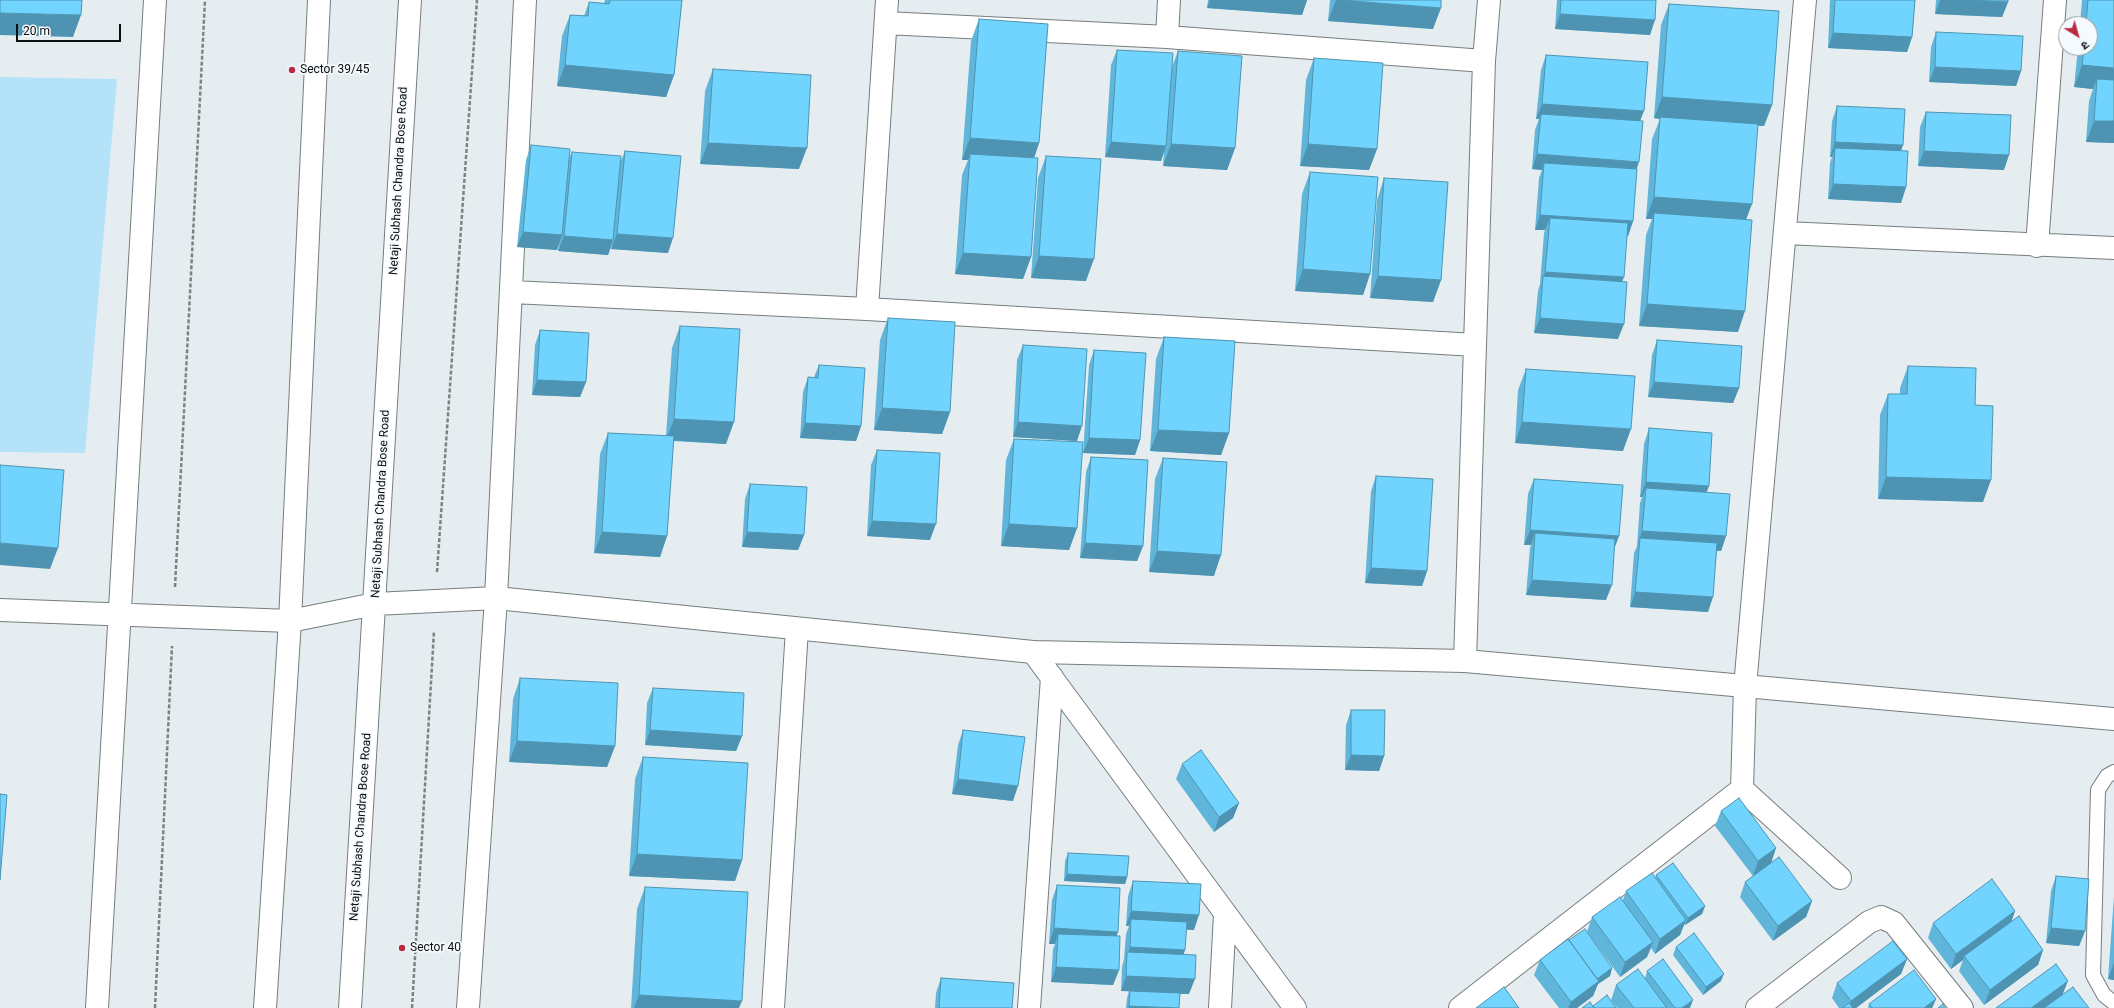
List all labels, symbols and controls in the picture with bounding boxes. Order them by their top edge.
scale bar [18,16,123,42]
north arrow [2058,16,2098,56]
text: 20 m [23,24,50,38]
text: उ [2078,38,2091,52]
place label: Sector 39/45 [300,63,369,77]
marker: Sector 39/45 [287,65,297,75]
street label: Netaji Subhash Chandra Bose Road [387,86,411,276]
street label: Netaji Subhash Chandra Bose Road [369,409,393,599]
street label: Netaji Subhash Chandra Bose Road [347,732,375,922]
place label: Sector 40 [410,941,461,955]
marker: Sector 40 [397,943,407,953]

